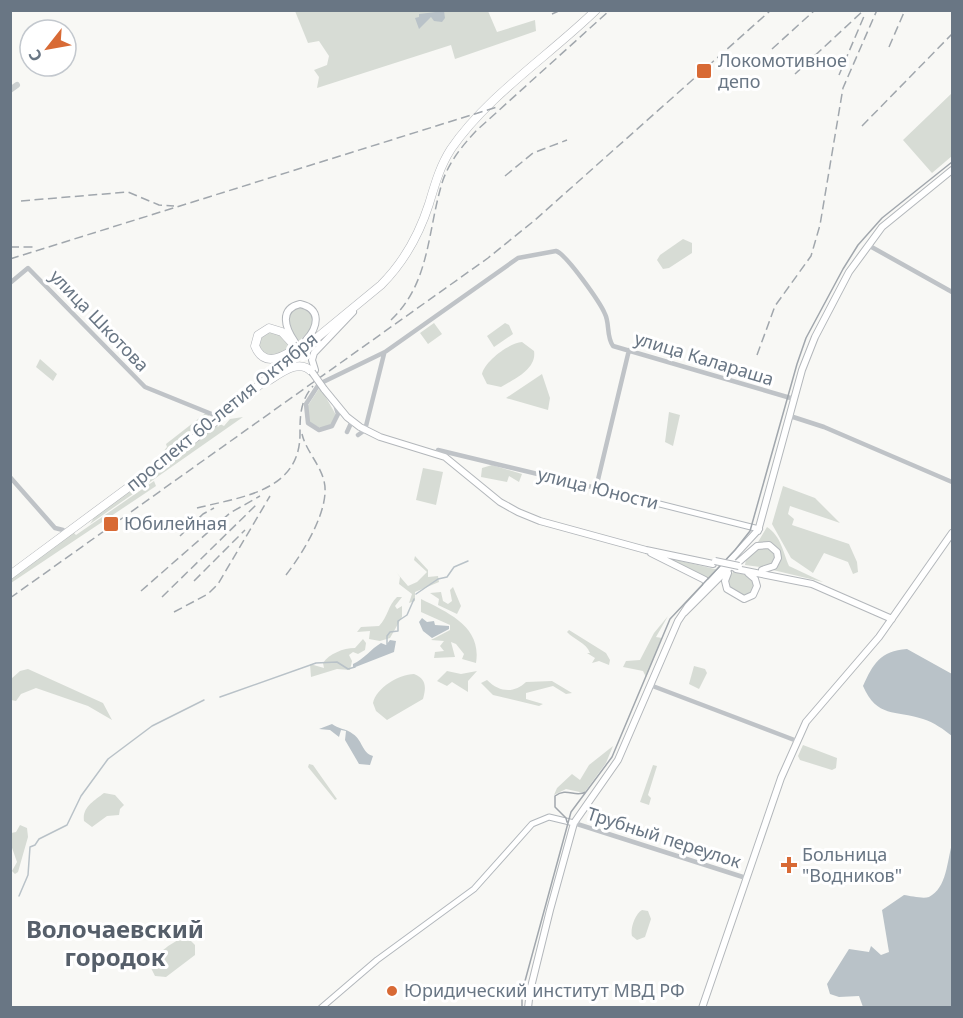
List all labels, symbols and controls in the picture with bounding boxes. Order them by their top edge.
north arrow [18,18,78,78]
text: С [23,46,47,66]
place label: Локомотивное депо [718,48,847,93]
marker: Локомотивное депо [695,62,713,80]
street label: улица Шкотова [45,264,155,377]
street label: улица Калараша [632,325,777,391]
street label: проспект 60-летия Октября [121,326,322,496]
street label: улица Юности [535,461,661,515]
place label: Юбилейная [124,511,227,535]
marker: Юбилейная [102,515,120,533]
street label: Трубный переулок [584,801,745,873]
place label: Больница "Водников" [802,842,902,887]
marker: Больница "Водников" [780,856,798,874]
district label: Волочаевский городок [26,912,204,973]
place label: Юридический институт МВД РФ [404,978,685,1002]
marker: Юридический институт МВД РФ [385,984,399,998]

